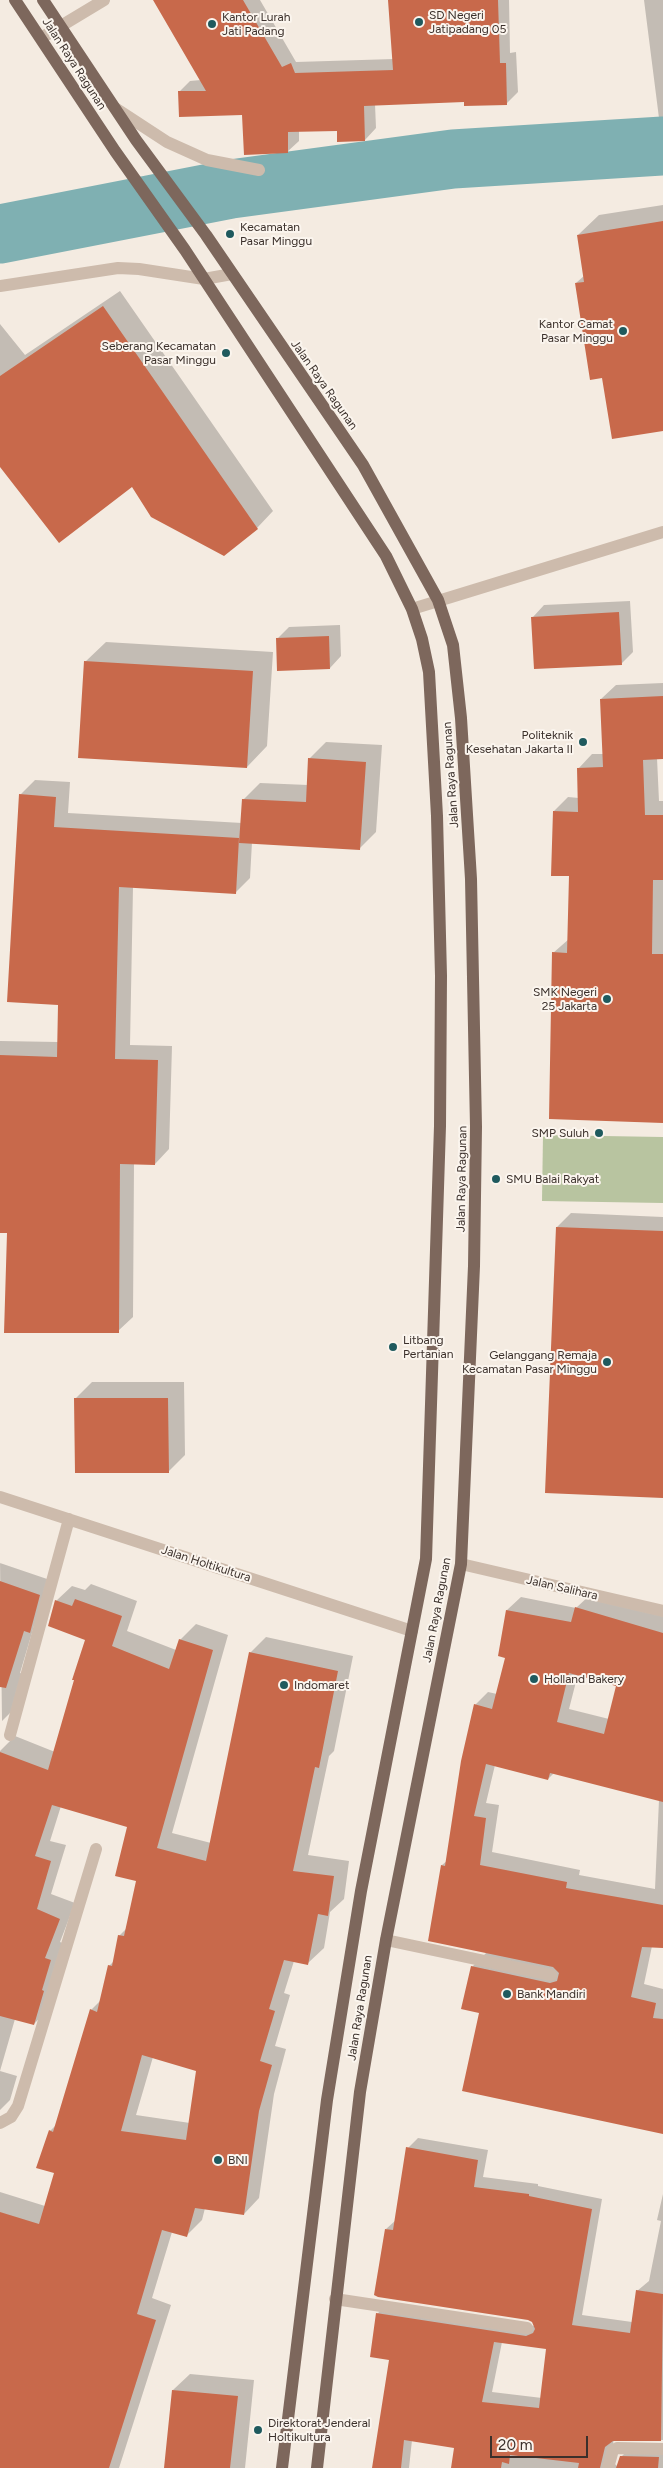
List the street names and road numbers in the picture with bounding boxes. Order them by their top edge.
street label: Jalan Raya Ragunan [39,15,109,113]
street label: Jalan Raya Ragunan [288,337,360,433]
street label: Jalan Raya Ragunan [440,721,462,829]
street label: Jalan Raya Ragunan [454,1126,470,1232]
street label: Jalan Holtikultura [159,1543,253,1585]
street label: Jalan Raya Ragunan [420,1556,454,1664]
street label: Jalan Salihara [525,1573,599,1603]
street label: Jalan Raya Ragunan [345,1954,375,2062]

